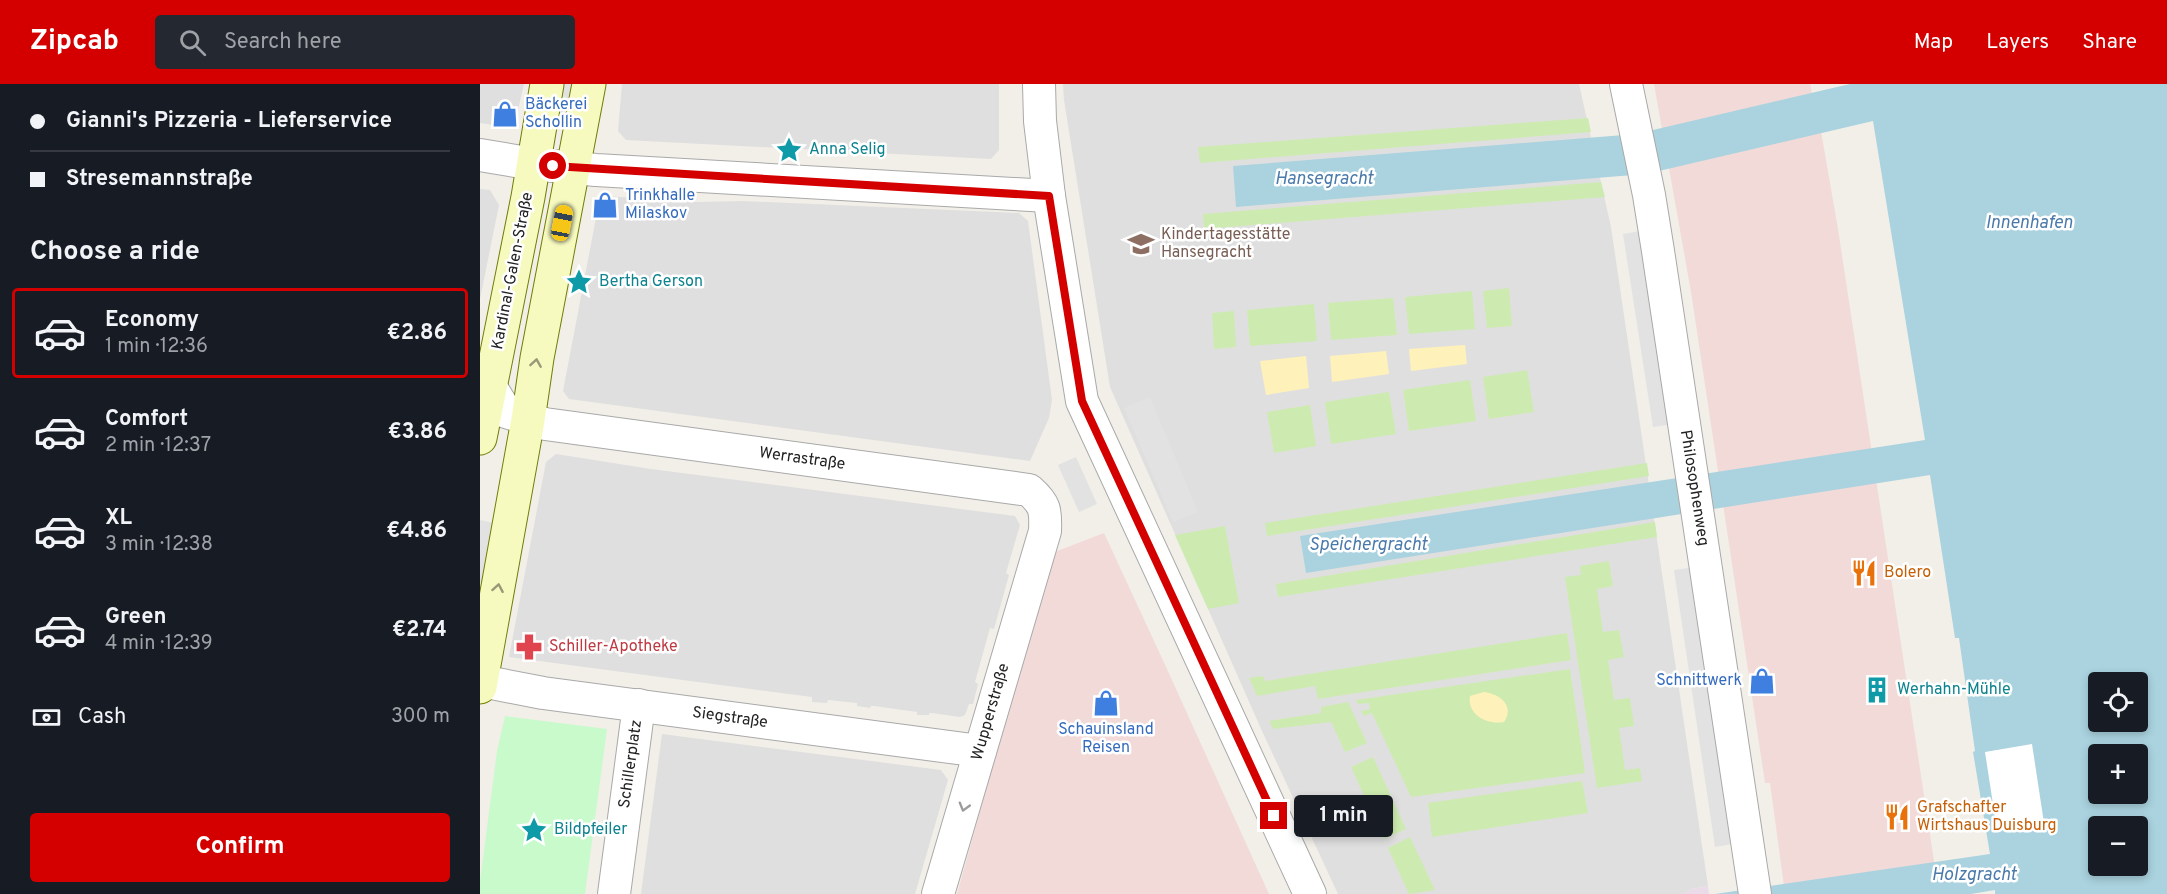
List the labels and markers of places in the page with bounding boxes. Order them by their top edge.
place label: Bäckerei Schollin [525,95,587,133]
shop icon: Bäckerei Schollin [490,99,520,129]
place icon: Anna Selig [774,135,804,165]
place label: Anna Selig [809,140,886,160]
place label: Trinkhalle Milaskov [625,186,695,224]
shop icon: Trinkhalle Milaskov [590,190,620,220]
place label: Kindertagesstätte Hansegracht [1161,225,1290,263]
school or university icon: Kindertagesstätte Hansegracht [1126,229,1156,259]
place icon: Bertha Gerson [564,267,594,297]
place label: Bertha Gerson [599,272,703,292]
restaurant icon: Bolero [1849,558,1879,588]
place label: Bolero [1884,563,1931,583]
pharmacy icon: Schiller-Apotheke [514,632,544,662]
place label: Schiller-Apotheke [549,637,678,657]
shop icon: Schnittwerk [1747,666,1777,696]
place label: Schnittwerk [1656,671,1742,691]
building icon: Werhahn-Mühle [1862,675,1892,705]
place label: Werhahn-Mühle [1897,680,2011,700]
shop icon: Schauinsland Reisen [1091,688,1121,718]
place label: Schauinsland Reisen [1058,720,1154,758]
place label: Grafschafter Wirtshaus Duisburg [1917,798,2057,836]
restaurant icon: Grafschafter Wirtshaus Duisburg [1882,802,1912,832]
place icon: Bildpfeiler [519,815,549,845]
place label: Bildpfeiler [554,820,627,840]

